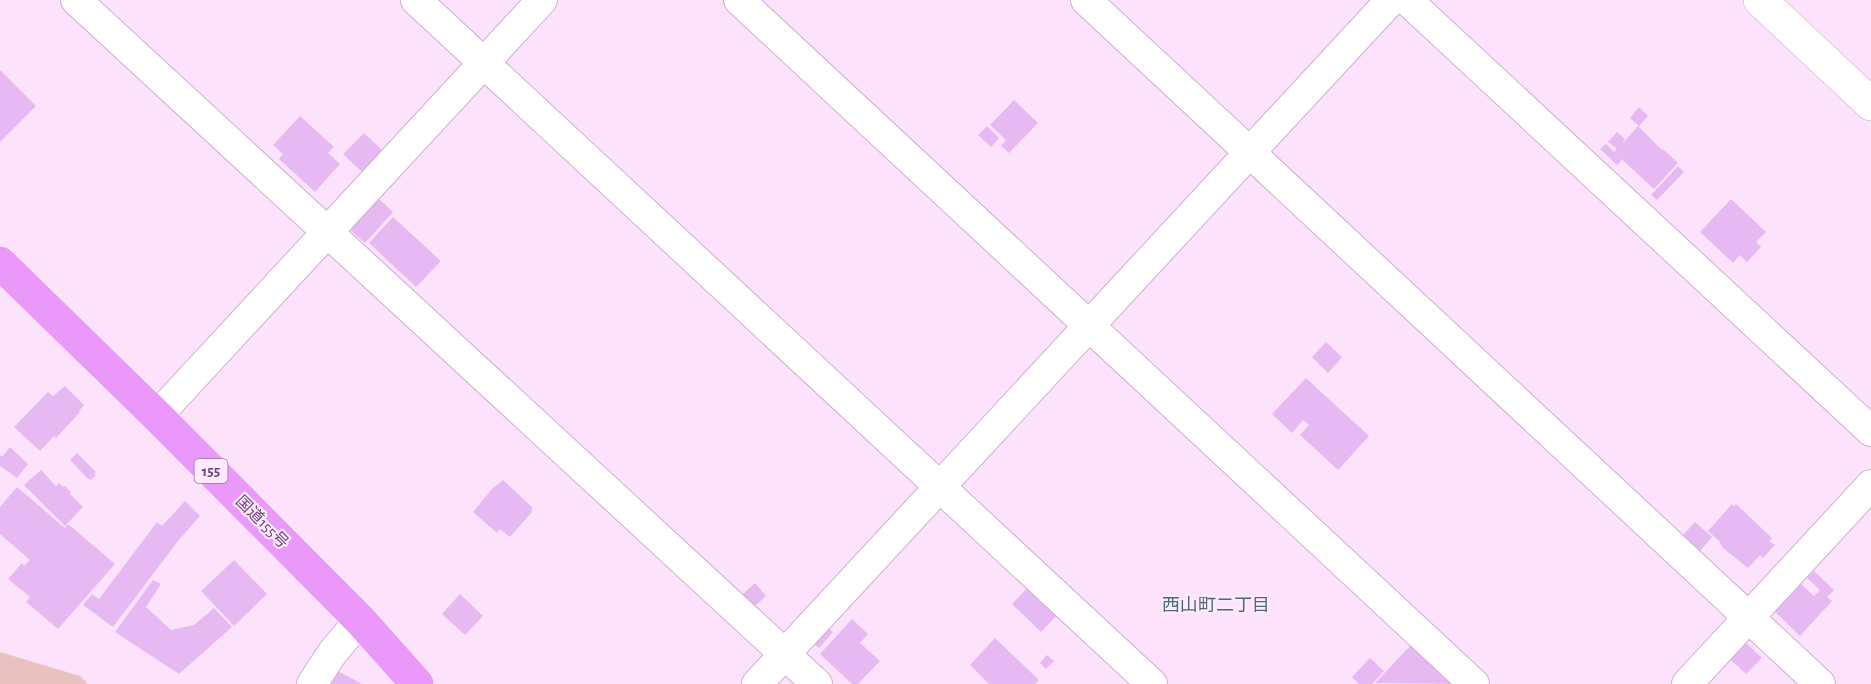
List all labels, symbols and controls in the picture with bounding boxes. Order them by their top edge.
road number: 155 [194,459,228,483]
street label: 国道155号 [233,492,292,551]
district label: 西山町二丁目 [1162,596,1270,615]

